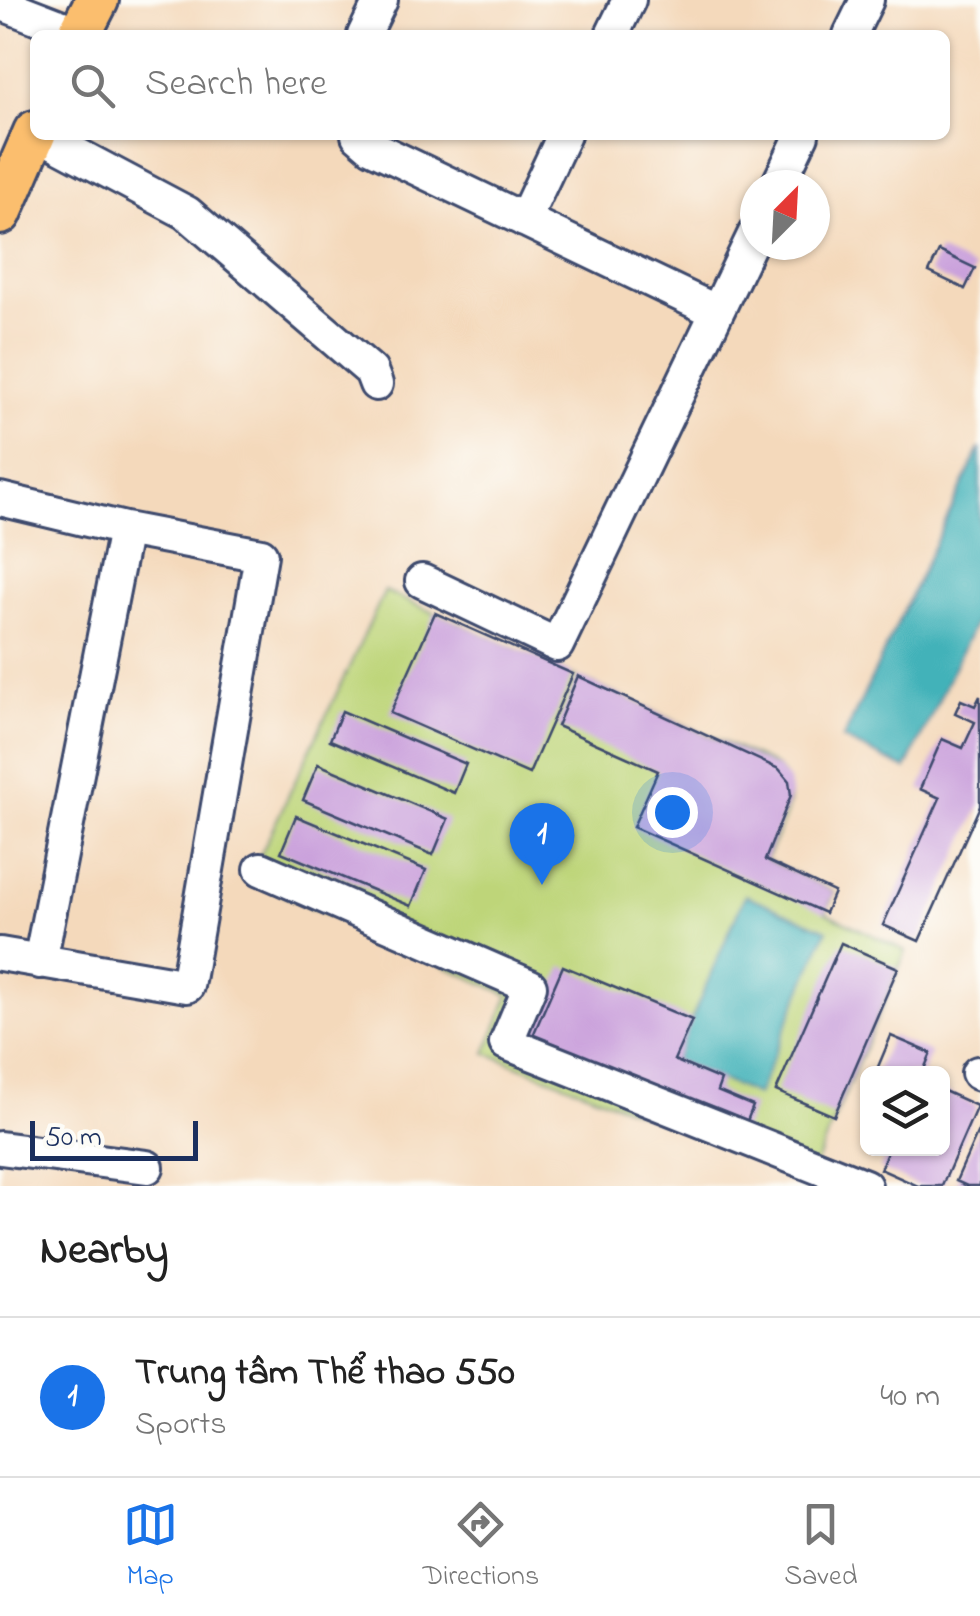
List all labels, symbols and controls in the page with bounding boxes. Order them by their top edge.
search box [30,30,950,140]
text: Search here [145,57,327,113]
icon: search [65,58,120,113]
north arrow [740,170,830,260]
your location [647,787,698,838]
pin: 1 [510,802,574,885]
map controls [860,1066,950,1156]
button: layers [860,1066,950,1156]
scale bar [30,1116,198,1160]
text: 50 m [45,1118,102,1159]
text: Nearby [40,1221,168,1282]
text: Trung tâm Thể thao 550 [135,1346,515,1402]
text: 1 [67,1374,78,1421]
text: 40 m [880,1374,940,1421]
text: Sports [135,1402,227,1449]
tab: Map [123,1497,178,1598]
tab: Directions [423,1497,539,1598]
tab: Saved [784,1497,857,1598]

